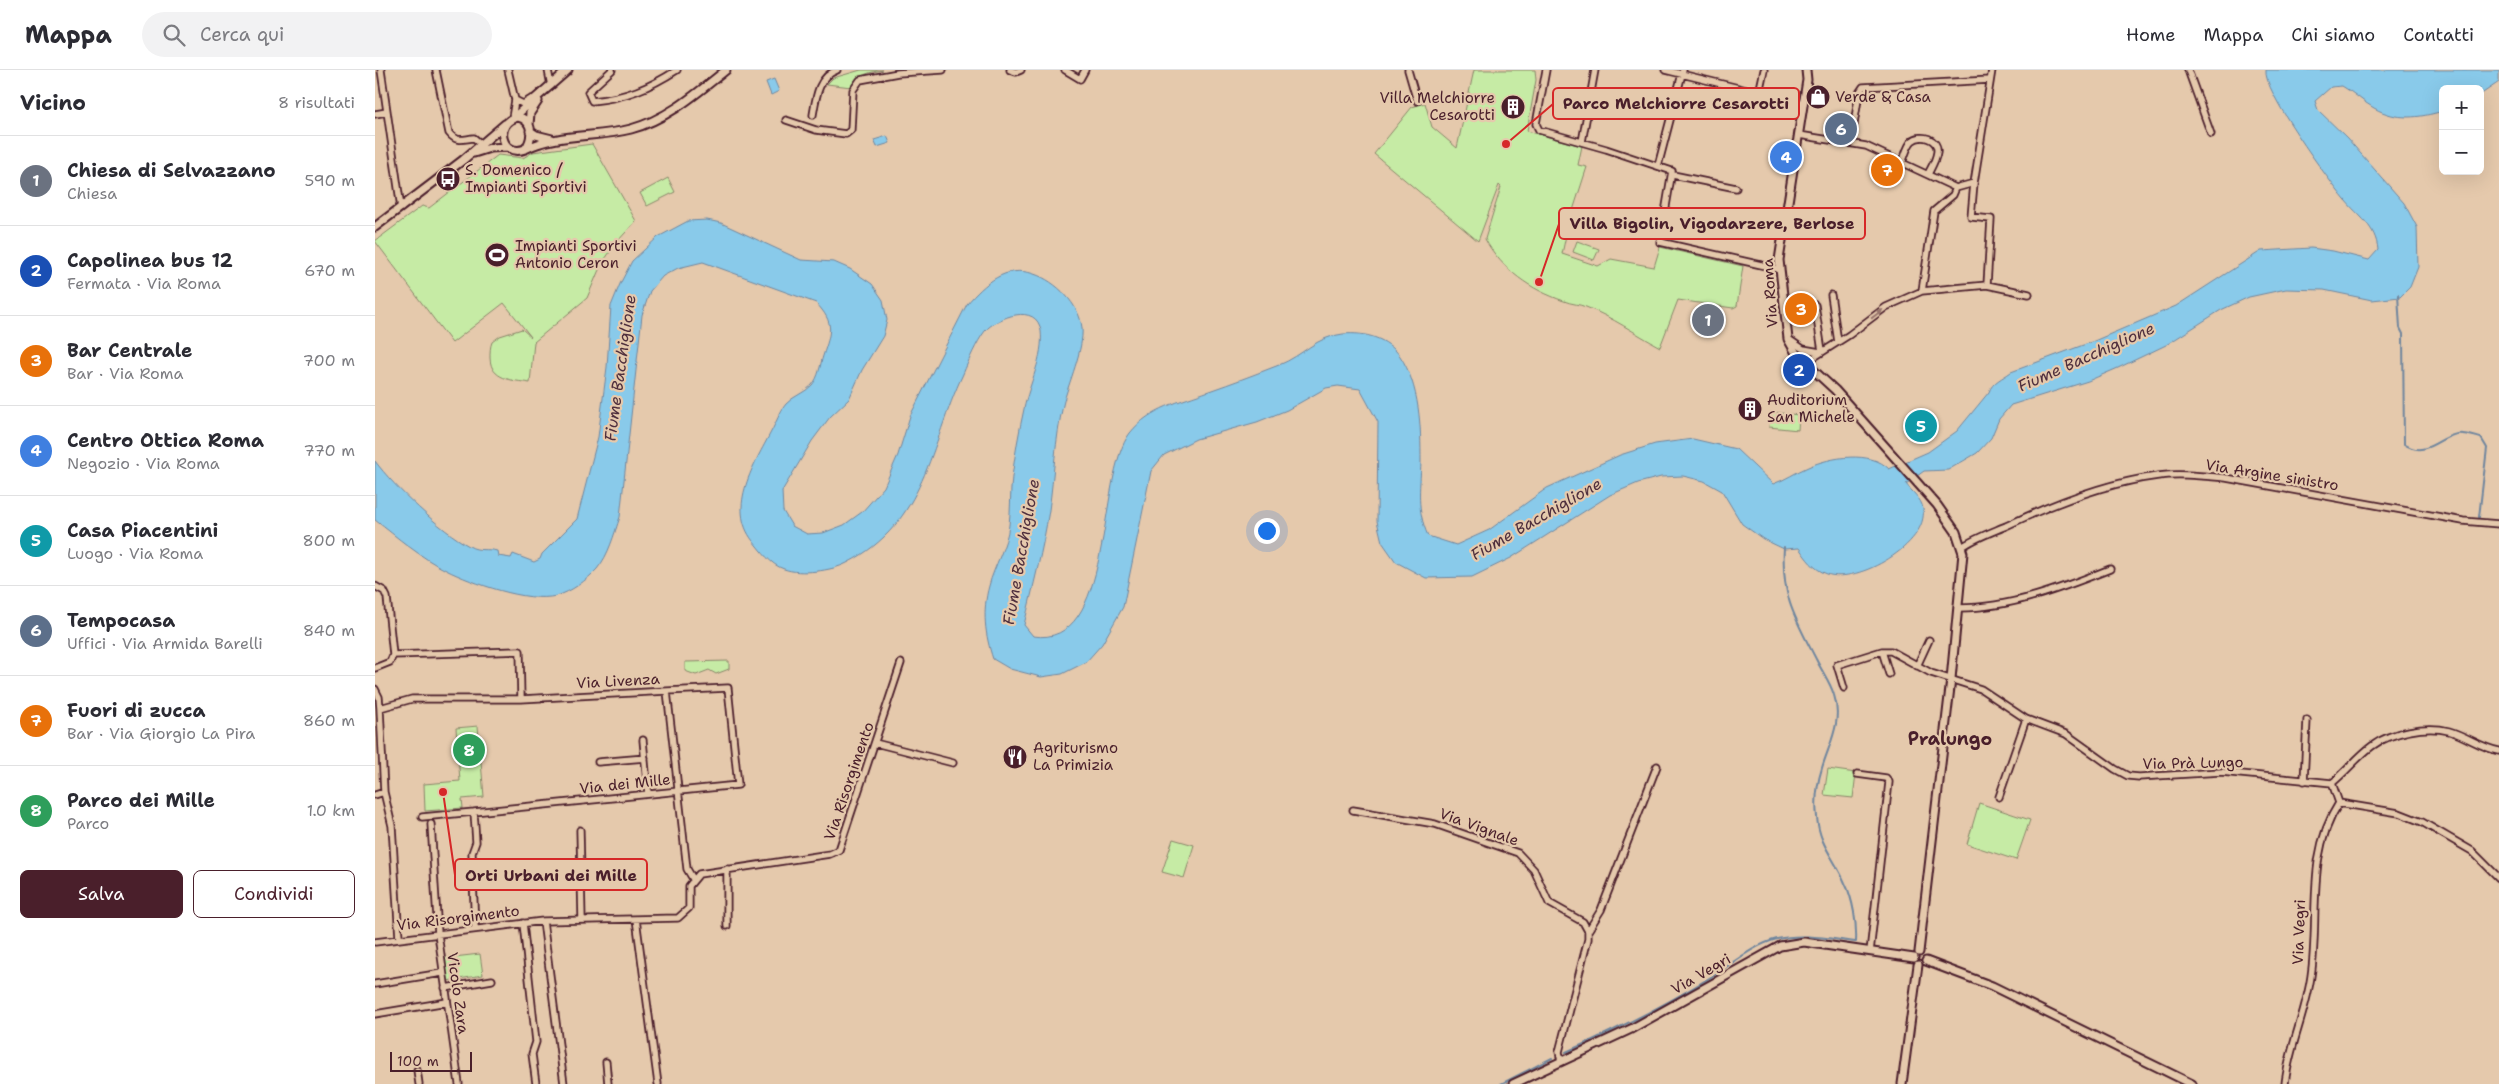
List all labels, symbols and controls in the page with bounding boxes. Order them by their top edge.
search box [142,12,492,57]
text: Mappa [25,19,112,51]
icon: search [160,21,188,49]
text: Cerca qui [200,22,284,47]
text: Home [2126,23,2175,47]
text: Mappa [2203,23,2263,47]
text: Chi siamo [2291,23,2375,47]
text: Contatti [2403,23,2474,47]
shop icon: Verde & Casa [1805,84,1831,110]
map controls [2439,85,2484,175]
button: + [2439,85,2484,130]
place label: Verde & Casa [1835,87,1932,107]
place label: Villa Melchiorre Cesarotti [1379,88,1495,125]
callout: Parco Melchiorre Cesarotti [1553,88,1799,119]
text: Vicino [20,89,86,117]
text: 8 risultati [278,92,355,113]
text: Parco Melchiorre Cesarotti [1563,93,1789,114]
building icon: Villa Melchiorre Cesarotti [1500,94,1526,120]
pin: 6 [1825,110,1857,148]
button: − [2439,130,2484,175]
pin: 4 [1770,138,1802,176]
pin: 7 [1871,151,1903,189]
text: Chiesa di Selvazzano [67,158,276,183]
place label: S. Domenico / Impianti Sportivi [465,160,587,197]
bus stop icon: S. Domenico / Impianti Sportivi [435,166,461,192]
text: 1 [32,170,40,191]
text: 590 m [305,170,355,191]
text: Chiesa [67,183,117,204]
callout: Villa Bigolin, Vigodarzere, Berlose [1559,208,1865,239]
text: Villa Bigolin, Vigodarzere, Berlose [1569,213,1855,234]
place label: Impianti Sportivi Antonio Ceron [515,236,637,273]
sports icon: Impianti Sportivi Antonio Ceron [484,242,510,268]
text: Capolinea bus 12 [67,248,233,273]
street label: Via Roma [1758,257,1782,329]
text: 2 [30,260,42,281]
text: 670 m [304,260,355,281]
text: Fermata · Via Roma [67,273,221,294]
pin: 3 [1785,290,1817,328]
water label: Fiume Bacchiglione [599,293,641,443]
pin: 1 [1692,301,1724,339]
one-way arrow [1871,308,1884,319]
water label: Fiume Bacchiglione [2014,317,2158,397]
text: Bar Centrale [67,338,192,363]
text: 3 [30,350,42,371]
text: 700 m [303,350,355,371]
pin: 2 [1783,351,1815,389]
text: Bar · Via Roma [67,363,183,384]
place label: Auditorium San Michele [1767,390,1855,427]
building icon: Auditorium San Michele [1737,396,1763,422]
pin: 5 [1905,407,1937,445]
text: Centro Ottica Roma [67,428,264,453]
text: 4 [30,440,42,461]
text: 770 m [303,440,355,461]
text: Negozio · Via Roma [67,453,220,474]
street label: Via Argine sinistro [2204,455,2340,495]
water label: Fiume Bacchiglione [1467,473,1605,565]
water label: Fiume Bacchiglione [998,477,1044,627]
text: Casa Piacentini [67,518,218,543]
your location [1254,518,1280,544]
text: 5 [31,530,41,551]
text: 800 m [303,530,355,551]
text: Luogo · Via Roma [67,543,203,564]
text: Tempocasa [67,608,175,633]
text: 6 [30,620,42,641]
text: 840 m [303,620,355,641]
text: Uffici · Via Armida Barelli [67,633,263,654]
street label: Via Livenza [576,669,661,693]
text: Fuori di zucca [67,698,205,723]
text: 7 [30,710,42,731]
text: 860 m [303,710,355,731]
street label: Via Risorgimento [819,719,879,843]
text: Bar · Via Giorgio La Pira [67,723,255,744]
district label: Pralungo [1908,727,1992,751]
pin: 8 [453,731,485,769]
place label: Agriturismo La Primizia [1033,738,1118,775]
restaurant icon: Agriturismo La Primizia [1002,744,1028,770]
street label: Via Prà Lungo [2142,752,2244,774]
street label: Via dei Mille [578,769,672,799]
text: Parco dei Mille [67,788,215,813]
text: 8 [30,800,42,821]
text: 1.0 km [307,800,355,821]
street label: Via Vignale [1436,803,1522,851]
text: Parco [67,813,109,834]
callout: Orti Urbani dei Mille [455,859,647,890]
text: Orti Urbani dei Mille [465,865,637,886]
button: Salva [20,870,183,918]
button: Condividi [193,870,355,918]
street label: Via Vegri [2288,899,2310,965]
street label: Via Risorgimento [395,901,521,935]
street label: Via Vegri [1668,949,1734,999]
street label: Vicolo Zara [442,951,474,1036]
scale bar [390,1049,473,1072]
text: 100 m [397,1052,439,1070]

